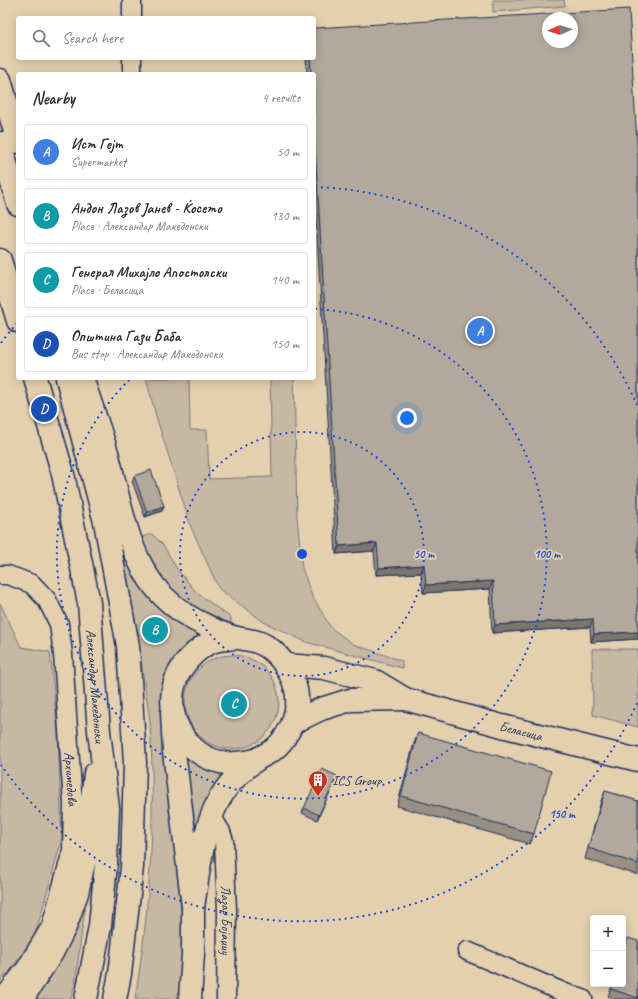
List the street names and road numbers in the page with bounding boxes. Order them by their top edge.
street label: Александар Македонски [83,629,109,745]
street label: Беласица [498,717,545,745]
street label: Архимедова [61,751,82,808]
street label: Лазар Бојаџиу [217,885,236,956]

